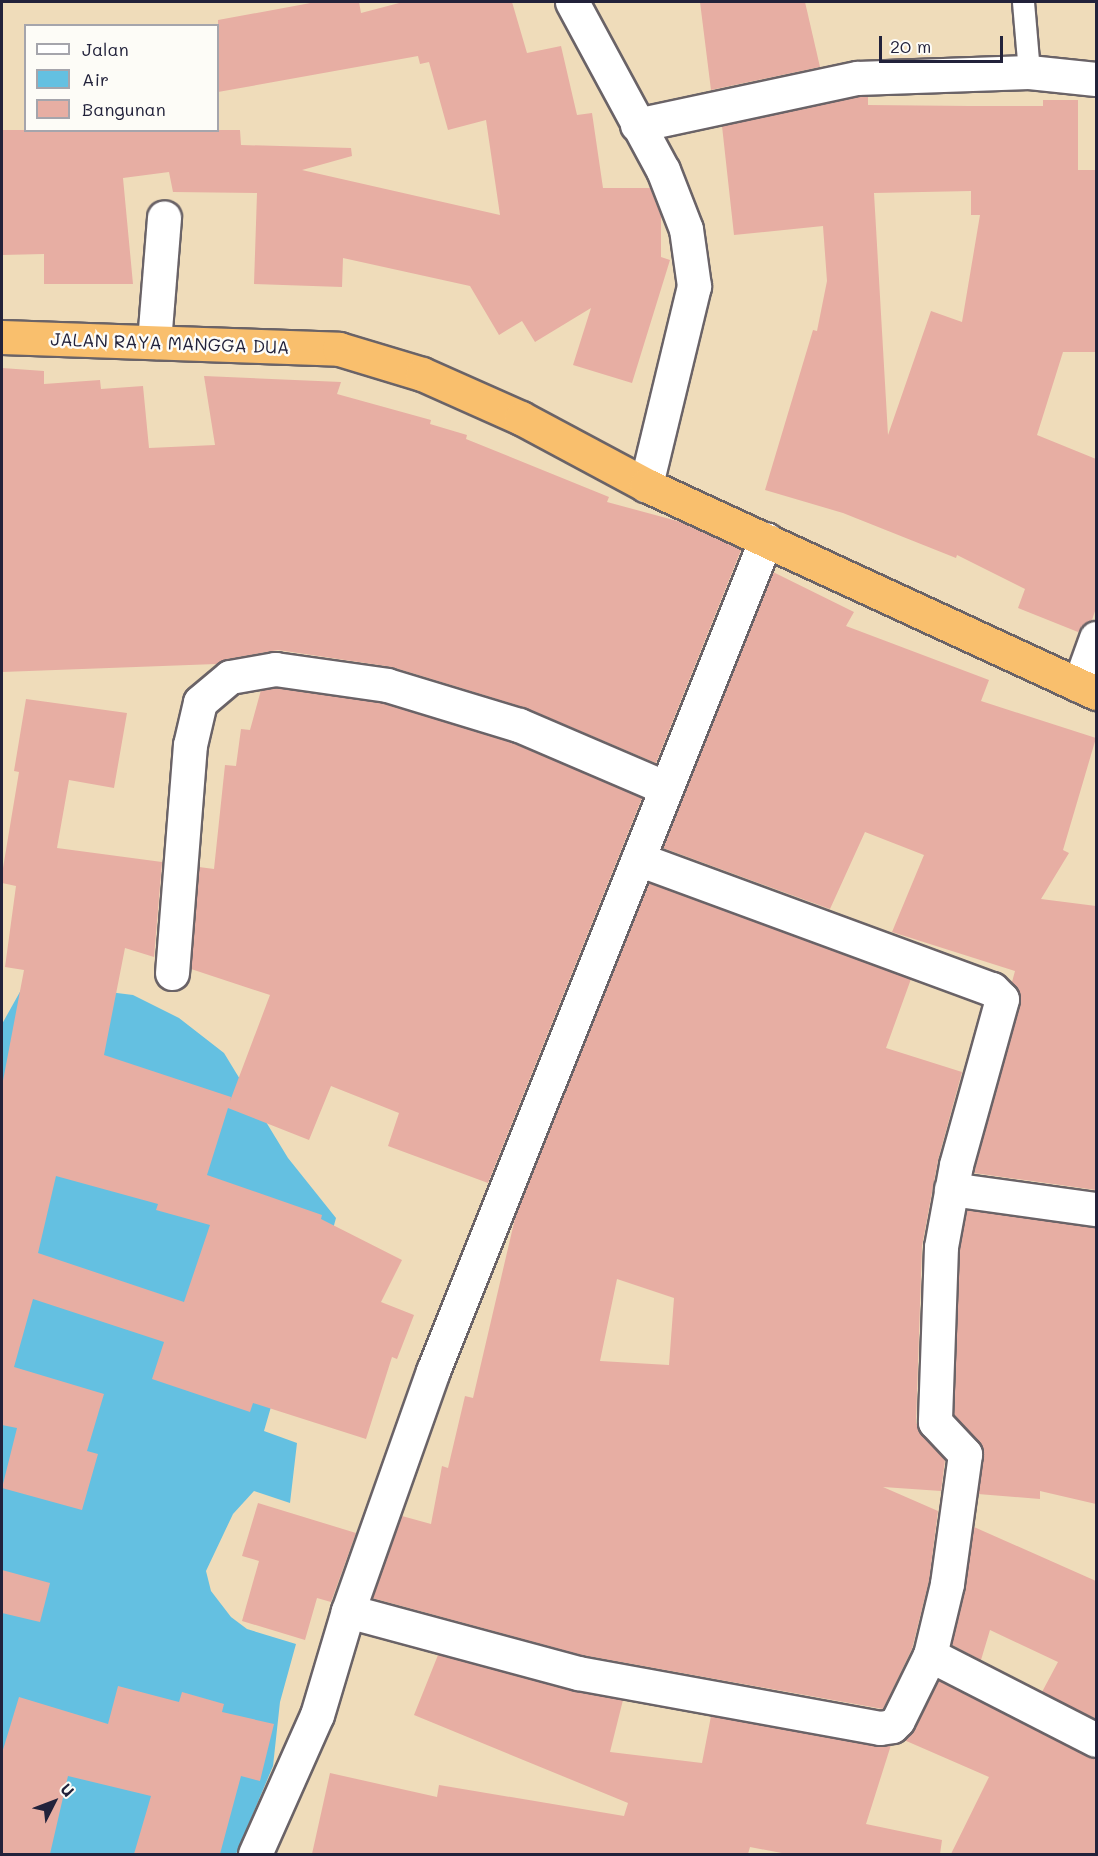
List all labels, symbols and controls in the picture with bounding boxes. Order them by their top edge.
legend [24,24,219,132]
scale bar [882,24,1006,62]
text: 20 m [890,34,931,58]
text: Jalan [82,37,129,61]
text: Air [82,67,109,91]
text: Bangunan [82,97,166,121]
street label: JALAN RAYA MANGGA DUA [50,328,290,358]
north arrow [24,1772,84,1832]
text: U [56,1778,79,1801]

